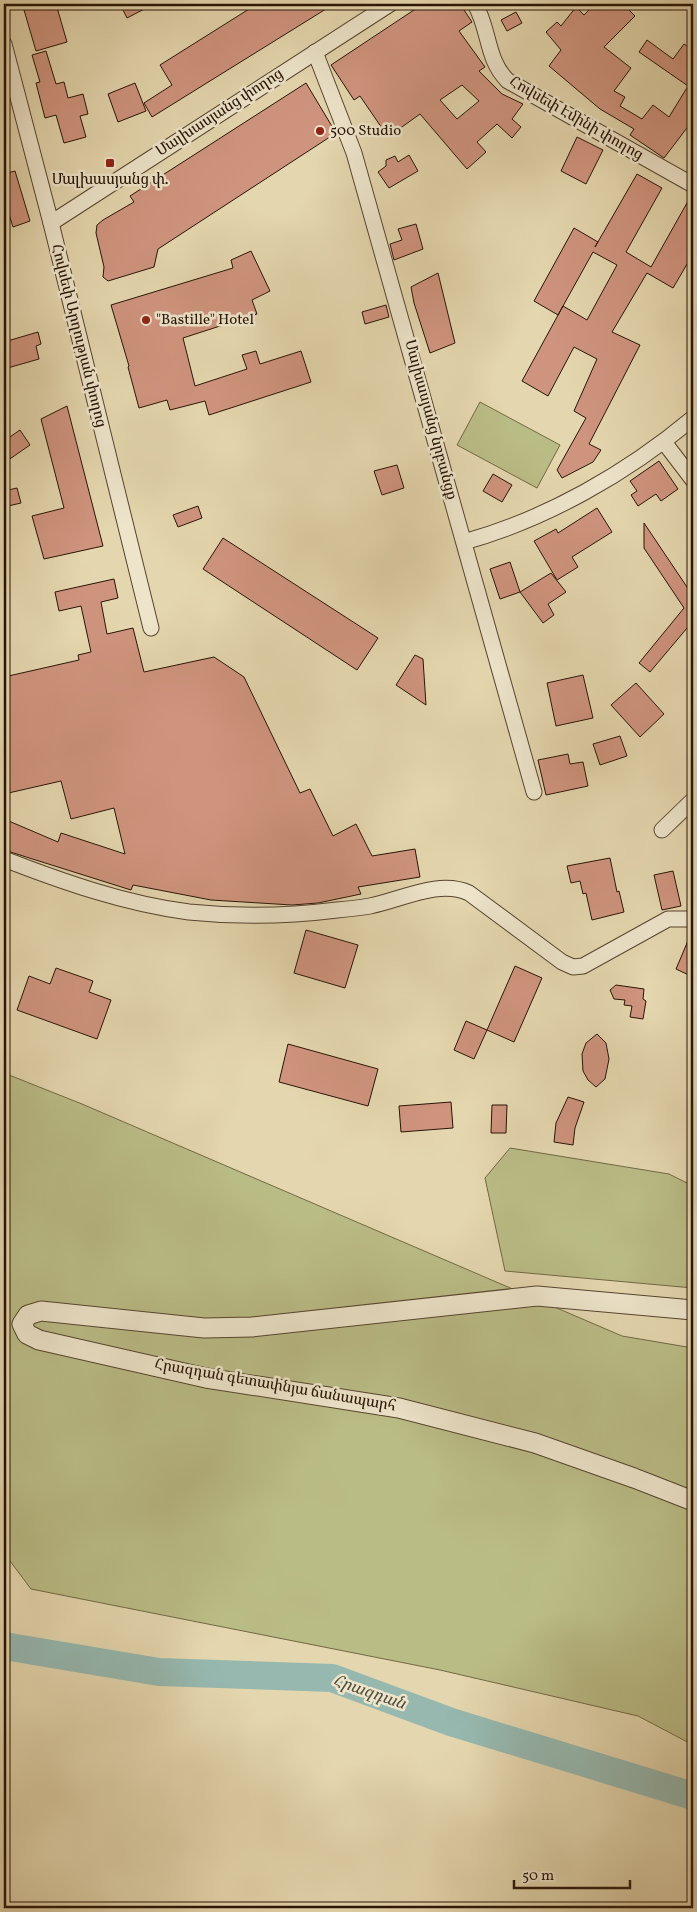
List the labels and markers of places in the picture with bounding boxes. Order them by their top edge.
place label: 500 Studio [330,121,401,142]
marker: 500 Studio [314,125,326,137]
marker: Մալխասյանց փ․ [104,157,116,169]
place label: Մալխասյանց փ․ [52,170,168,191]
place label: "Bastille" Hotel [156,310,254,331]
marker: "Bastille" Hotel [140,314,152,326]

